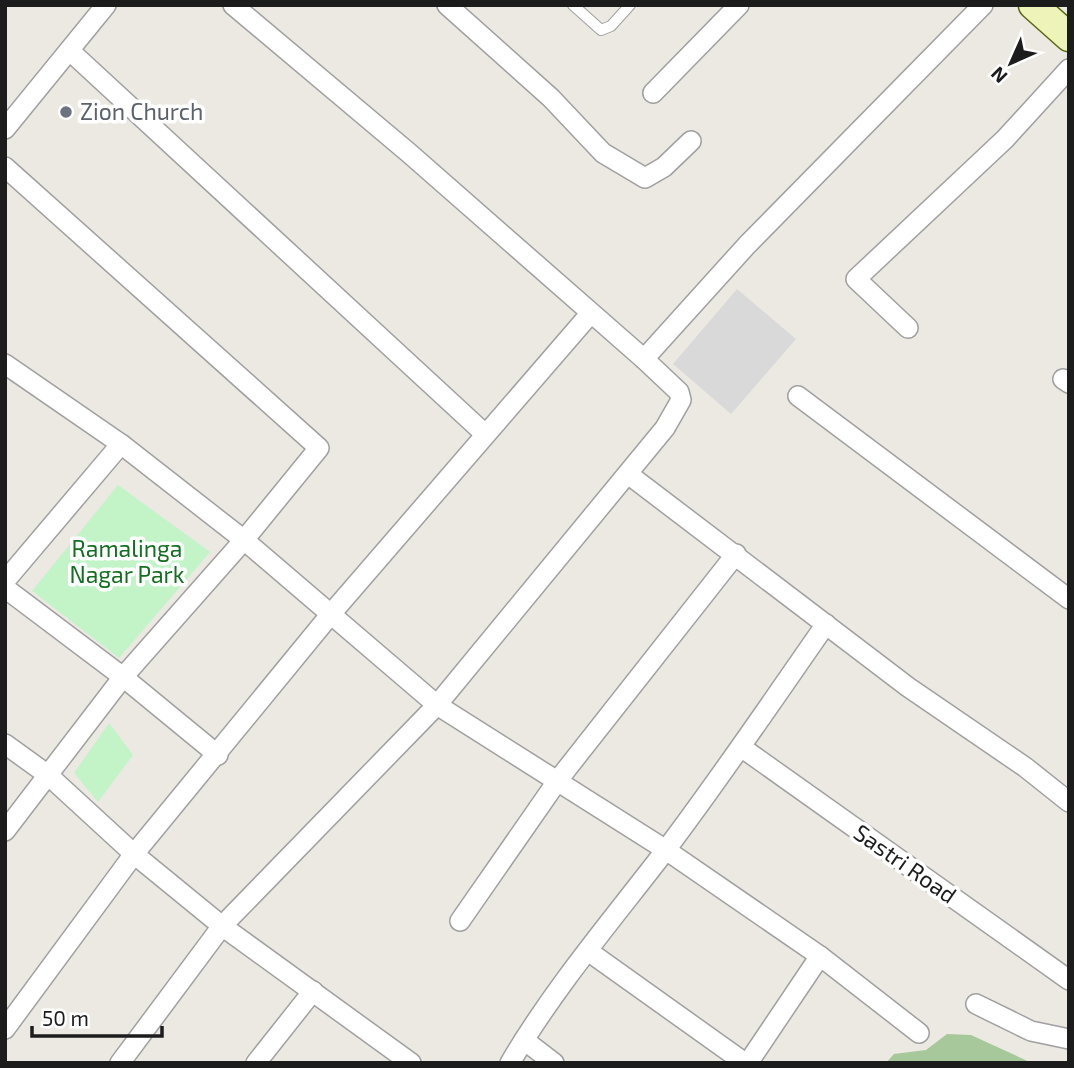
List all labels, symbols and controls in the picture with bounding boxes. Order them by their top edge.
north arrow [976,28,1046,98]
text: N [986,62,1012,88]
place label: Zion Church [80,97,203,125]
marker: Zion Church [58,104,74,120]
park label: Ramalinga Nagar Park [69,534,185,588]
street label: Sastri Road [849,818,962,909]
scale bar [32,995,161,1038]
text: 50 m [42,1005,89,1030]

